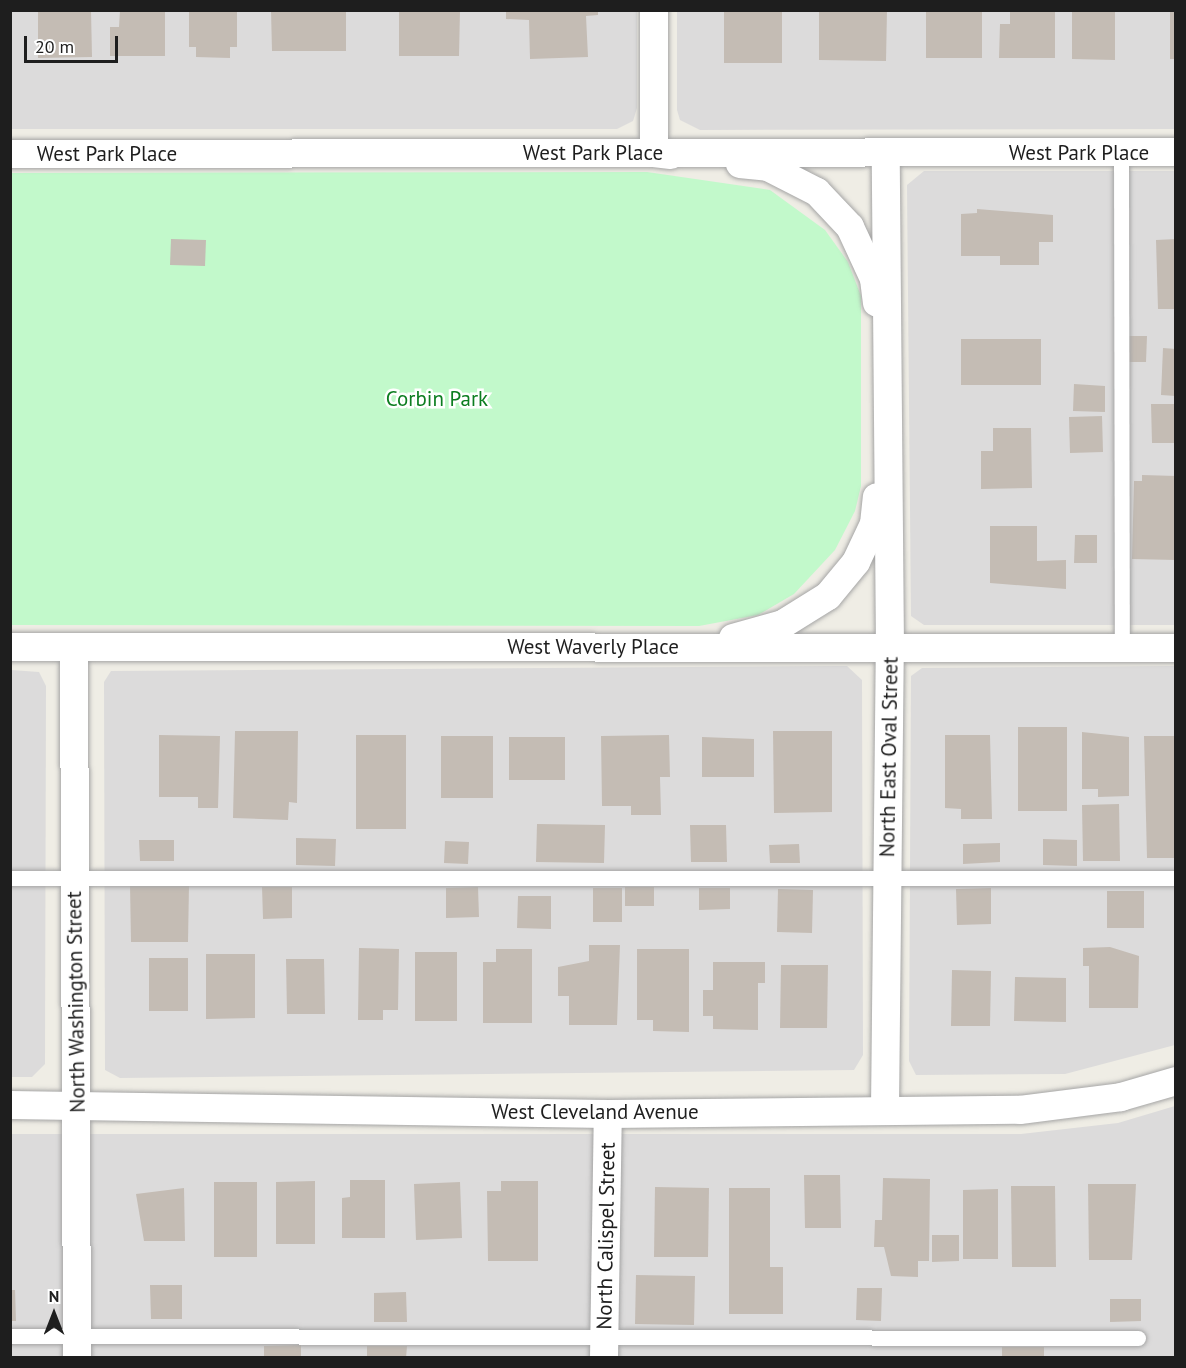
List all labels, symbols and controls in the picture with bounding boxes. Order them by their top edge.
scale bar [27,24,122,62]
text: 20 m [35,35,74,58]
street label: West Park Place [523,140,663,166]
street label: West Park Place [1009,140,1149,166]
street label: West Park Place [37,141,177,167]
park label: Corbin Park [386,386,488,412]
street label: West Waverly Place [507,634,679,660]
street label: North East Oval Street [875,657,903,857]
street label: North Washington Street [61,891,91,1113]
street label: West Cleveland Avenue [491,1099,699,1125]
street label: North Calispel Street [592,1142,620,1330]
north arrow [24,1284,84,1344]
text: N [49,1286,59,1306]

